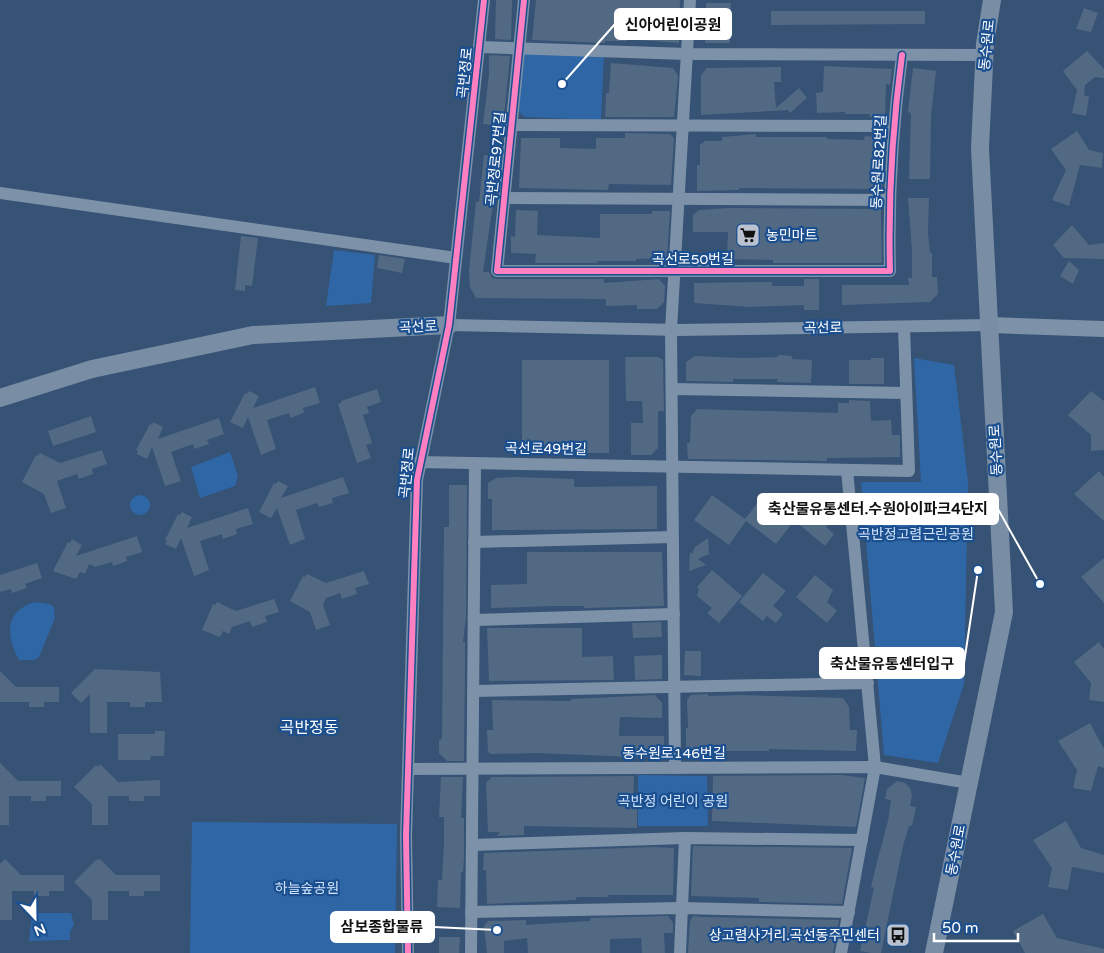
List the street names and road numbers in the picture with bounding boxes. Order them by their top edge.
street label: 동수원로 [976,18,998,72]
street label: 곡반정로 [454,46,476,100]
street label: 곡반정로97번길 [483,111,509,207]
street label: 동수원로82번길 [868,114,890,210]
street label: 곡선로50번길 [652,251,734,268]
street label: 곡선로 [398,317,438,336]
street label: 곡선로 [804,319,843,337]
street label: 동수원로 [986,424,1006,476]
street label: 곡선로49번길 [505,440,587,458]
street label: 곡반정로 [396,446,418,500]
street label: 동수원로146번길 [622,745,726,762]
street label: 동수원로 [943,823,969,877]

